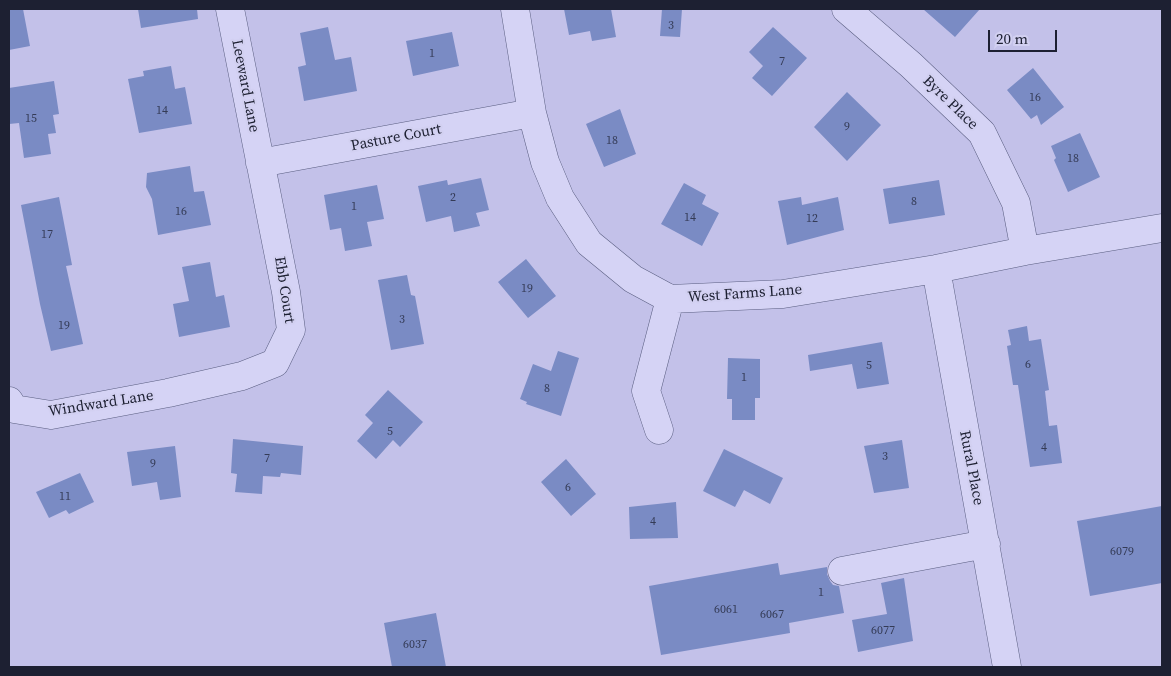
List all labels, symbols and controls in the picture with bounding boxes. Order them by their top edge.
house number: 3 [668,19,674,33]
scale bar [991,20,1060,52]
text: 20 m [996,28,1028,49]
street label: Leeward Lane [227,38,263,134]
house number: 1 [429,47,435,61]
house number: 7 [779,55,785,69]
street label: Byre Place [919,72,981,134]
house number: 16 [1029,91,1041,105]
house number: 14 [156,104,168,118]
house number: 15 [25,112,37,126]
street label: Pasture Court [349,120,443,156]
house number: 9 [844,120,850,134]
house number: 18 [606,134,618,148]
house number: 18 [1067,152,1079,166]
house number: 2 [450,191,456,205]
house number: 8 [911,195,917,209]
house number: 1 [351,200,357,214]
house number: 16 [175,205,187,219]
house number: 14 [684,211,696,225]
house number: 12 [806,212,818,226]
house number: 17 [41,228,53,242]
street label: Ebb Court [270,255,298,325]
street label: West Farms Lane [687,281,803,307]
house number: 19 [521,282,533,296]
house number: 3 [399,313,405,327]
house number: 19 [58,319,70,333]
house number: 6 [1025,358,1031,372]
house number: 5 [866,359,872,373]
house number: 1 [741,371,747,385]
house number: 8 [544,382,550,396]
street label: Windward Lane [47,387,155,421]
house number: 5 [387,425,393,439]
street label: Rural Place [955,429,987,507]
house number: 4 [1041,441,1047,455]
house number: 3 [882,450,888,464]
house number: 7 [264,452,270,466]
house number: 9 [150,457,156,471]
house number: 6 [565,481,571,495]
house number: 11 [59,490,71,504]
house number: 4 [650,515,656,529]
house number: 6079 [1110,545,1134,559]
house number: 1 [818,586,824,600]
house number: 6061 [714,603,738,617]
house number: 6067 [760,608,784,622]
house number: 6077 [871,624,895,638]
house number: 6037 [403,638,427,652]

